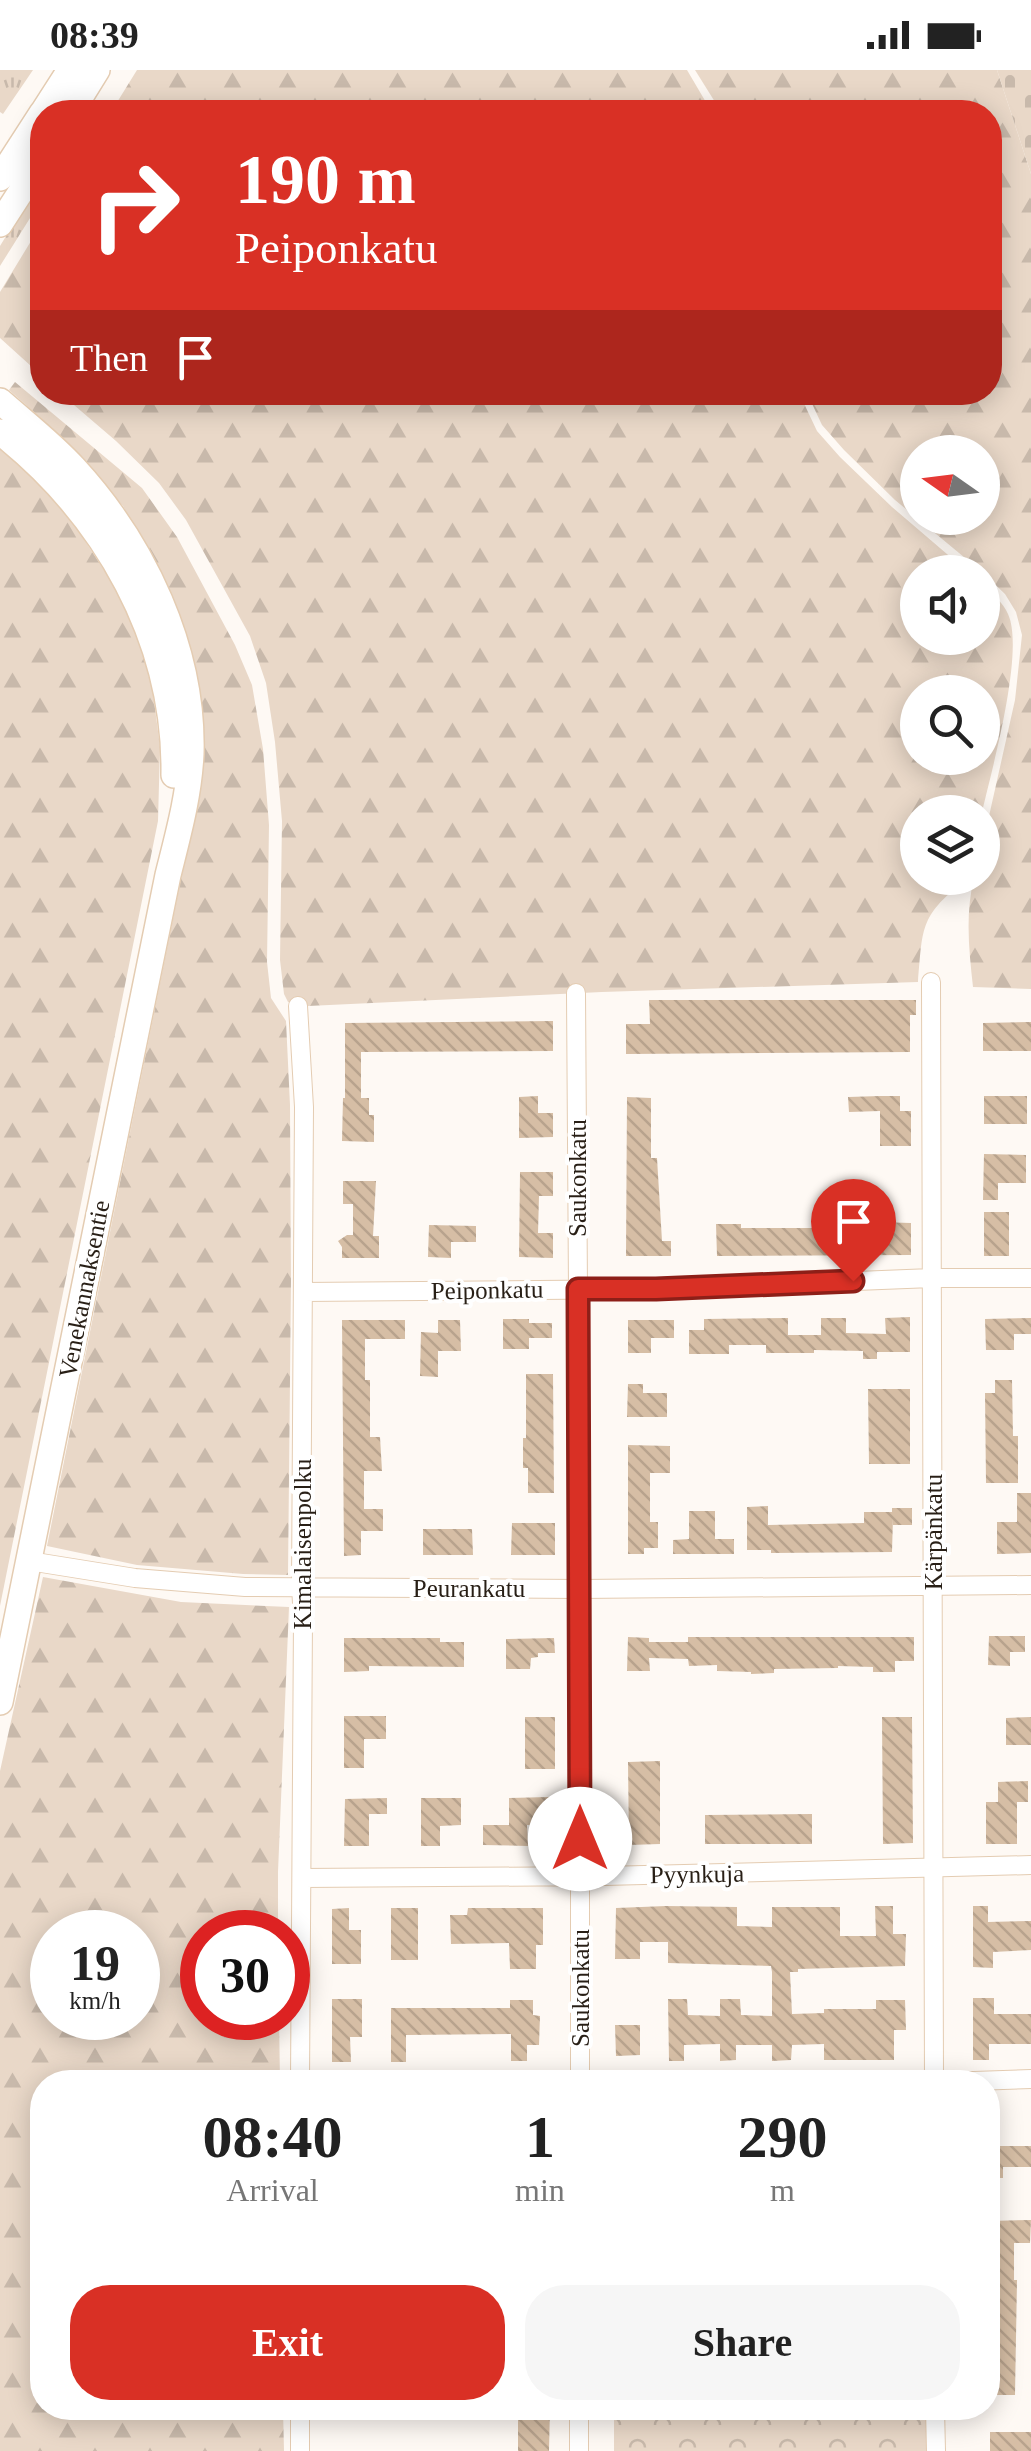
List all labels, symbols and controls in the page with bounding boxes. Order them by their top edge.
text: 08:39 [50,14,139,56]
icon: right [70,140,200,270]
text: 190 m [235,141,416,218]
text: Peiponkatu [235,223,437,273]
icon: arrive [168,330,223,385]
text: Then [70,337,148,379]
north arrow [900,435,1000,535]
map controls [900,435,1000,895]
button: sound [900,555,1000,655]
button: search [900,675,1000,775]
button: layers [900,795,1000,895]
street label: Saukonkatu [564,1118,591,1237]
pin [811,1179,896,1282]
icon: arrive [826,1194,881,1249]
street label: Venekannaksentie [54,1198,114,1380]
street label: Peiponkatu [431,1276,544,1304]
street label: Kimalaisenpolku [289,1458,316,1629]
street label: Kärpänkatu [920,1473,947,1590]
street label: Peurankatu [413,1575,526,1602]
position arrow [528,1787,632,1891]
street label: Pyynkuja [650,1860,744,1888]
speed limit sign: 30 [180,1910,310,2040]
street label: Saukonkatu [567,1928,594,2047]
text: 19 [70,1935,120,1991]
text: km/h [69,1987,121,2014]
text: 08:40 [203,2104,343,2170]
text: 1 [525,2104,555,2170]
text: 290 [737,2104,827,2170]
text: Arrival [226,2172,319,2208]
text: min [515,2172,565,2208]
text: m [770,2172,795,2208]
button: Exit [70,2285,505,2400]
button: Share [525,2285,960,2400]

